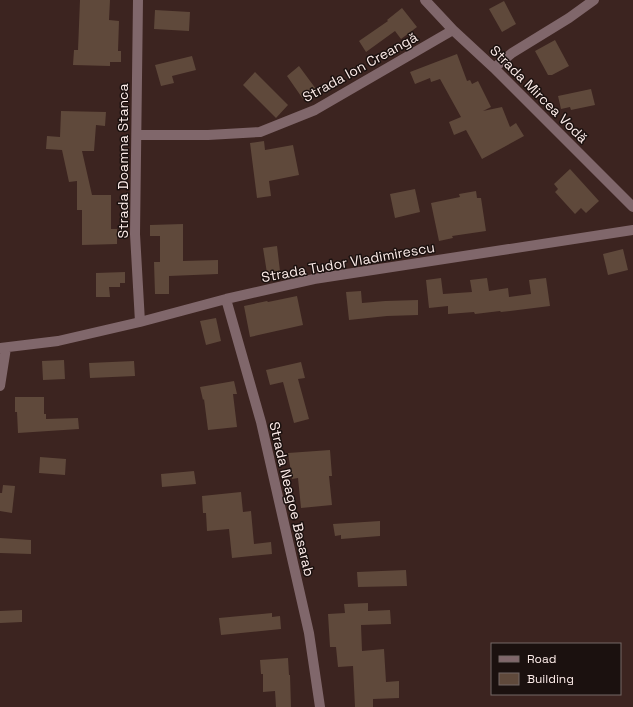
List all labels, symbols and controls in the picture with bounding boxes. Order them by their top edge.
street label: Strada Ion Creangă [299,28,421,106]
street label: Strada Mircea Vodă [486,41,592,147]
street label: Strada Doamna Stanca [114,84,132,238]
street label: Strada Tudor Vladimirescu [260,238,436,286]
street label: Strada Neagoe Basarab [265,420,319,578]
legend [491,643,621,695]
text: Road [527,651,556,667]
text: Building [527,671,574,687]

